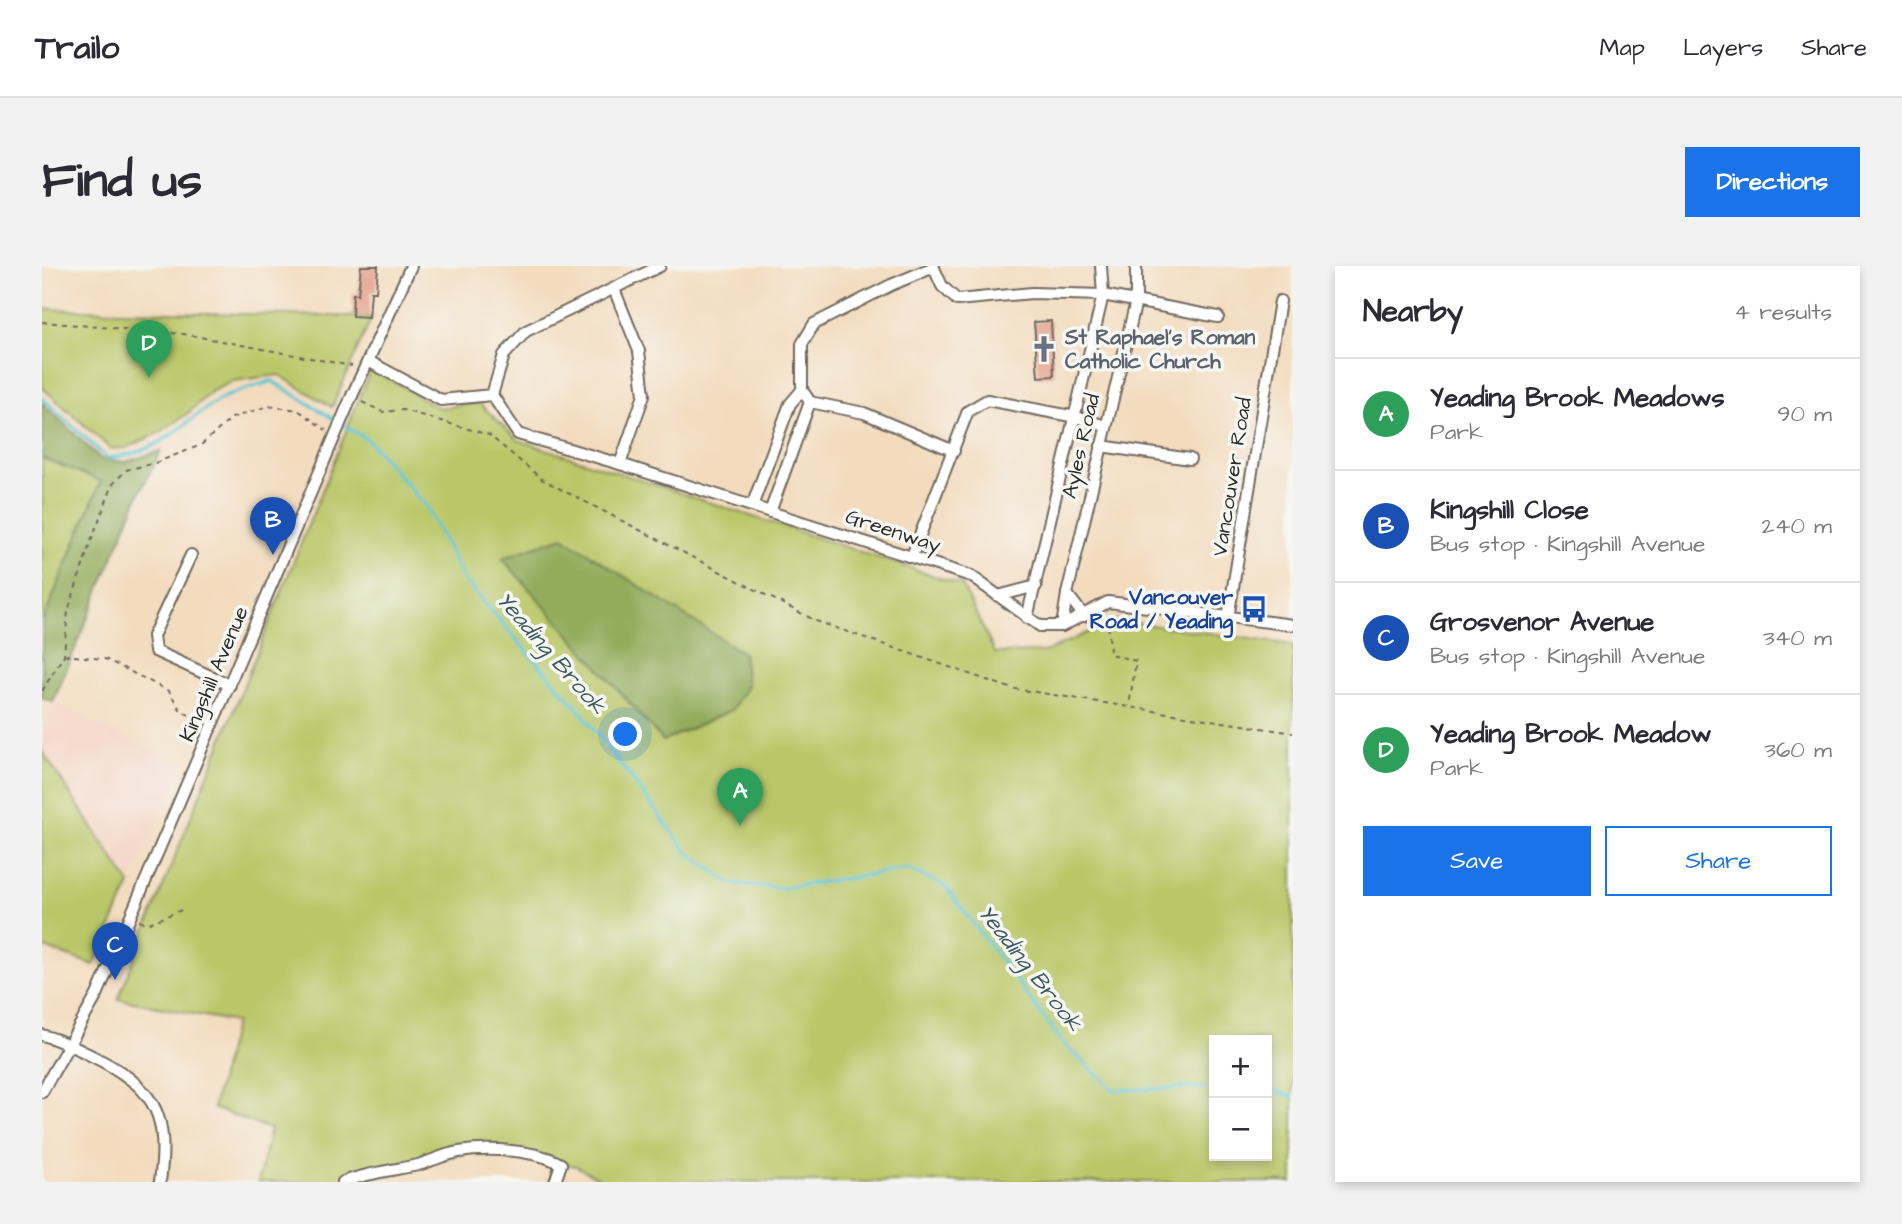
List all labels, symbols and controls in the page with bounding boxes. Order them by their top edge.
text: Trailo [35,25,119,71]
text: Map [1600,31,1645,65]
text: Layers [1683,31,1763,65]
text: Share [1801,31,1867,65]
button: Directions [1685,147,1860,217]
text: Find us [42,148,202,216]
text: Nearby [1363,291,1463,333]
text: 4 results [1734,296,1832,328]
pin: D [126,320,172,378]
place label: St Raphael's Roman Catholic Church [1064,323,1256,376]
church icon: St Raphael's Roman Catholic Church [1029,334,1059,364]
text: Yeading Brook Meadows [1430,380,1725,416]
street label: Ayles Road [1055,390,1109,502]
street label: Vancouver Road [1205,395,1259,559]
text: A [1379,398,1393,430]
text: 90 m [1777,398,1832,430]
text: Park [1430,416,1483,448]
text: Kingshill Close [1430,492,1589,528]
pin: B [250,497,296,555]
street label: Greenway [841,502,945,562]
text: B [1378,510,1394,542]
text: 240 m [1762,510,1832,542]
text: Bus stop · Kingshill Avenue [1430,528,1705,560]
place label: Vancouver Road / Yeading [1090,583,1233,638]
water label: Yeading Brook [488,585,614,723]
bus stop icon: Vancouver Road / Yeading [1239,594,1269,624]
street label: Kingshill Avenue [172,602,257,747]
text: Grosvenor Avenue [1430,604,1654,640]
text: C [1378,622,1394,654]
text: 340 m [1763,622,1832,654]
text: Bus stop · Kingshill Avenue [1430,640,1705,672]
text: Yeading Brook Meadow [1430,716,1712,752]
your location [608,717,642,751]
text: D [1379,734,1393,766]
text: 360 m [1764,734,1832,766]
text: Park [1430,752,1483,784]
pin: A [717,768,763,826]
button: Save [1363,826,1591,896]
button: Share [1605,826,1832,896]
water label: Yeading Brook [969,898,1090,1040]
pin: C [92,922,138,980]
map controls [1209,1035,1272,1161]
button: + [1209,1035,1272,1098]
button: − [1209,1098,1272,1161]

